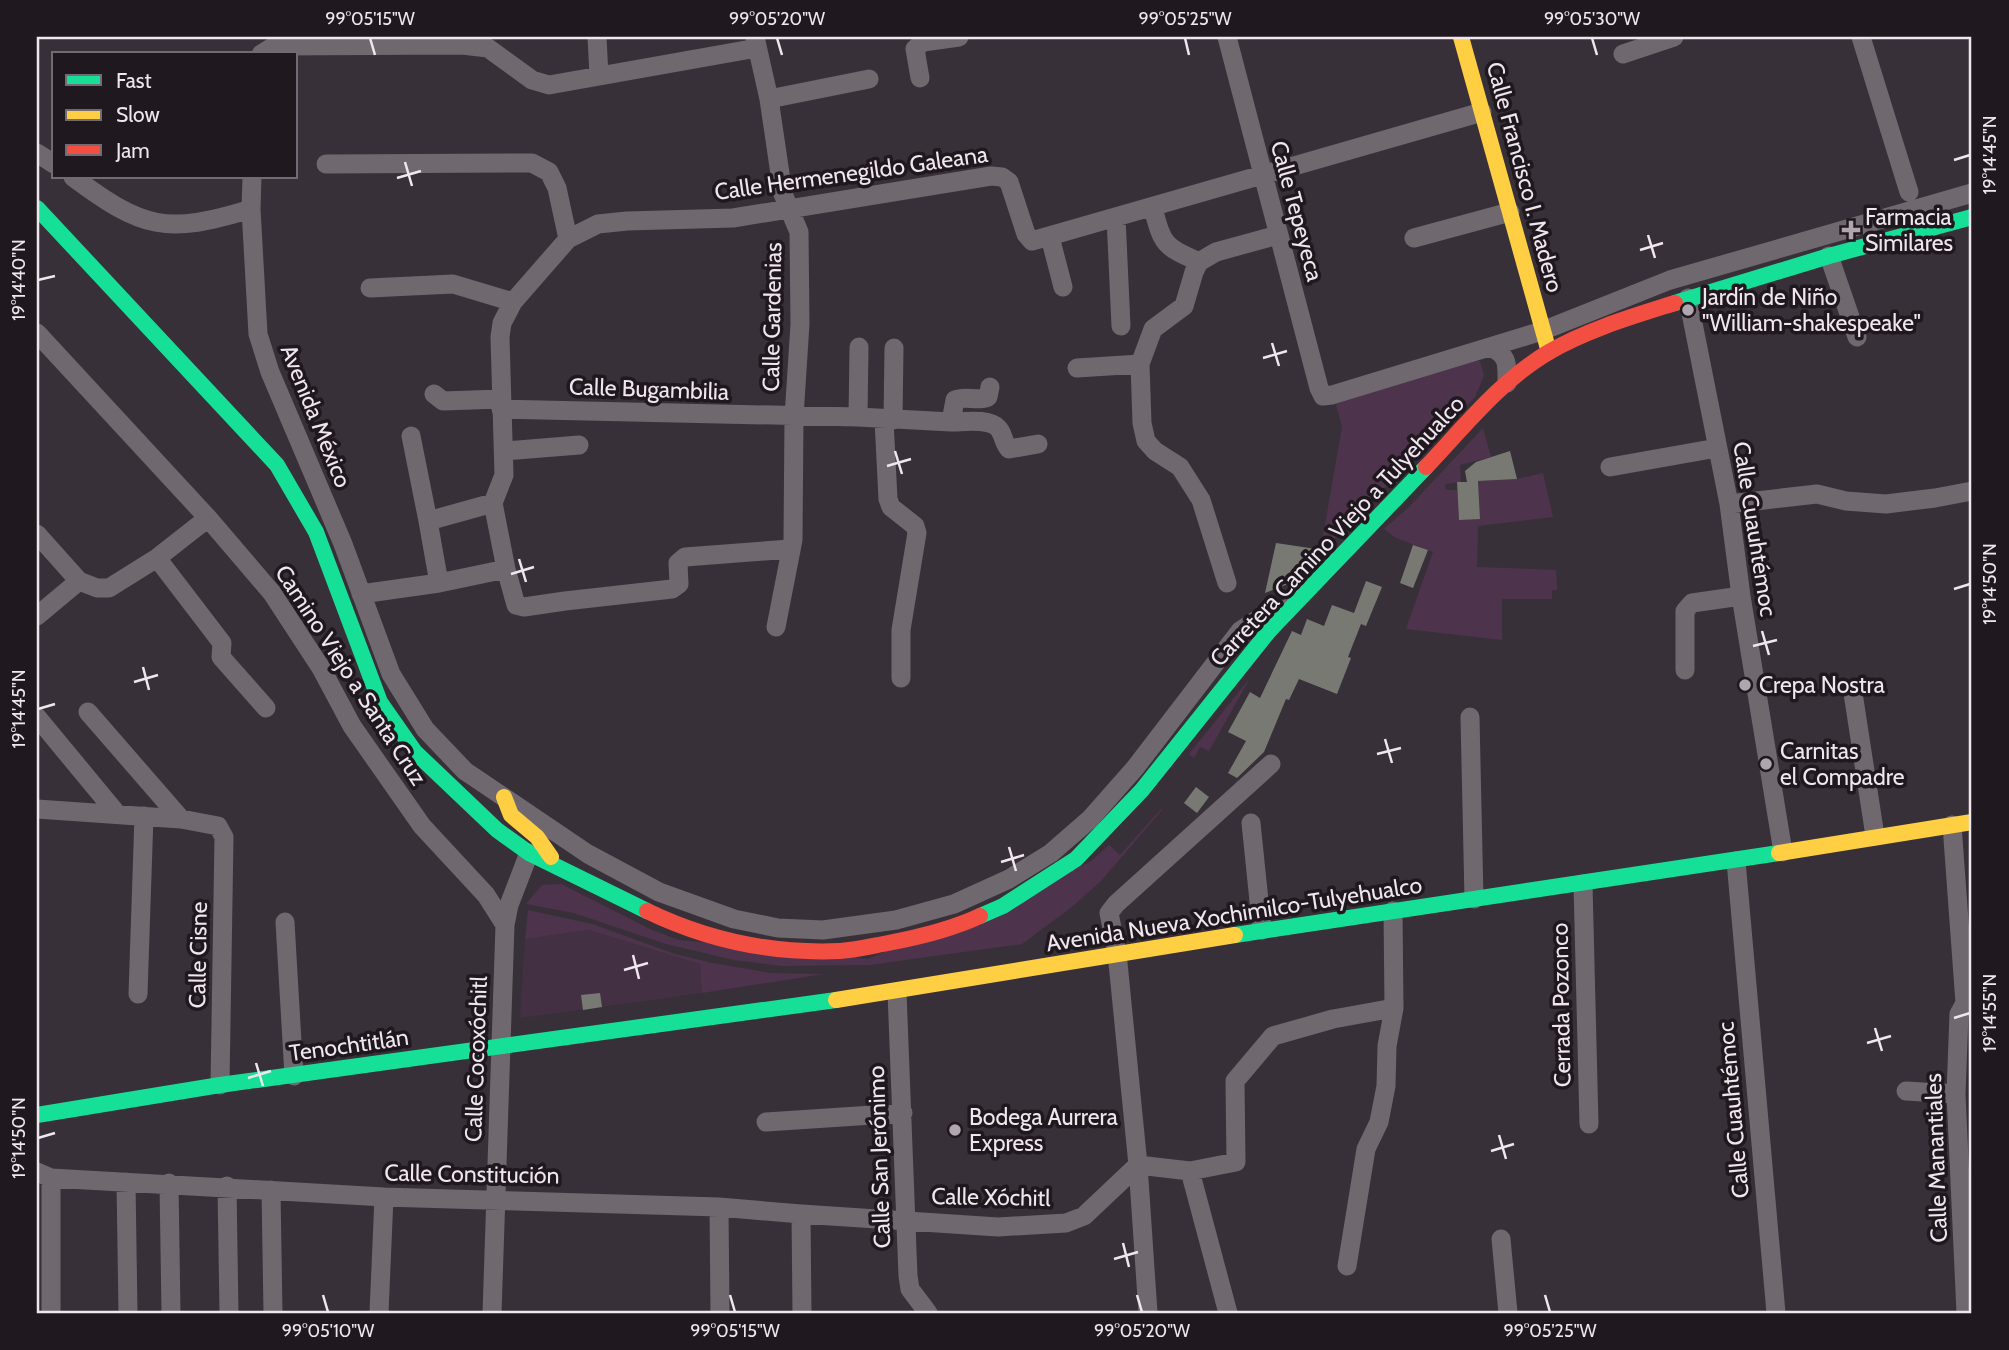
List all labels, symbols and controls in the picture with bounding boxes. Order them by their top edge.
text: 99°05'15"W [325,8,415,30]
text: 99°05'20"W [729,8,825,30]
text: 99°05'25"W [1138,8,1232,30]
text: 99°05'30"W [1544,8,1640,30]
legend [52,52,298,178]
street label: Calle Francisco I. Madero [1481,59,1569,295]
text: Fast [116,68,152,93]
text: Slow [116,102,160,127]
text: 19°14'45"N [1979,116,2001,194]
text: Jam [115,138,150,163]
street label: Calle Tepeyeca [1265,138,1329,284]
street label: Calle Hermenegildo Galeana [713,140,989,206]
place label: Farmacia Similares [1865,203,1953,257]
marker: Farmacia Similares [1843,222,1859,238]
text: 19°14'40"N [8,239,30,321]
street label: Calle Gardenias [757,242,787,392]
place label: Jardín de Niño "William-shakespeake" [1701,283,1921,337]
marker: Jardín de Niño "William-shakespeake" [1680,302,1696,318]
street label: Avenida México [275,340,357,492]
street label: Calle Bugambilia [568,372,730,406]
street label: Carretera Camino Viejo a Tulyehualco [1204,390,1470,672]
street label: Calle Cuauhtémoc [1727,439,1783,619]
text: 19°14'50"N [1979,543,2001,625]
street label: Camino Viejo a Santa Cruz [269,560,433,790]
text: 19°14'45"N [8,670,30,748]
place label: Crepa Nostra [1759,671,1885,699]
marker: Crepa Nostra [1737,677,1753,693]
place label: Carnitas el Compadre [1780,737,1905,791]
marker: Carnitas el Compadre [1758,756,1774,772]
street label: Avenida Nueva Xochimilco-Tulyehualco [1044,870,1424,958]
street label: Calle Cisne [183,901,213,1009]
street label: Cerrada Pozonco [1546,923,1576,1087]
text: 19°14'55"N [1979,974,2001,1052]
street label: Calle Cocoxóchitl [459,975,493,1142]
street label: Calle Cuauhtémoc [1711,1021,1755,1199]
street label: Tenochtitlán [288,1023,410,1067]
street label: Calle San Jerónimo [862,1065,896,1249]
street label: Calle Manantiales [1919,1073,1953,1243]
text: 19°14'50"N [8,1097,30,1179]
place label: Bodega Aurrera Express [969,1103,1118,1157]
marker: Bodega Aurrera Express [947,1122,963,1138]
street label: Calle Constitución [384,1158,560,1190]
street label: Calle Xóchitl [931,1182,1051,1212]
text: 99°05'10"W [282,1320,374,1342]
text: 99°05'15"W [690,1320,780,1342]
text: 99°05'20"W [1094,1320,1190,1342]
text: 99°05'25"W [1503,1320,1597,1342]

